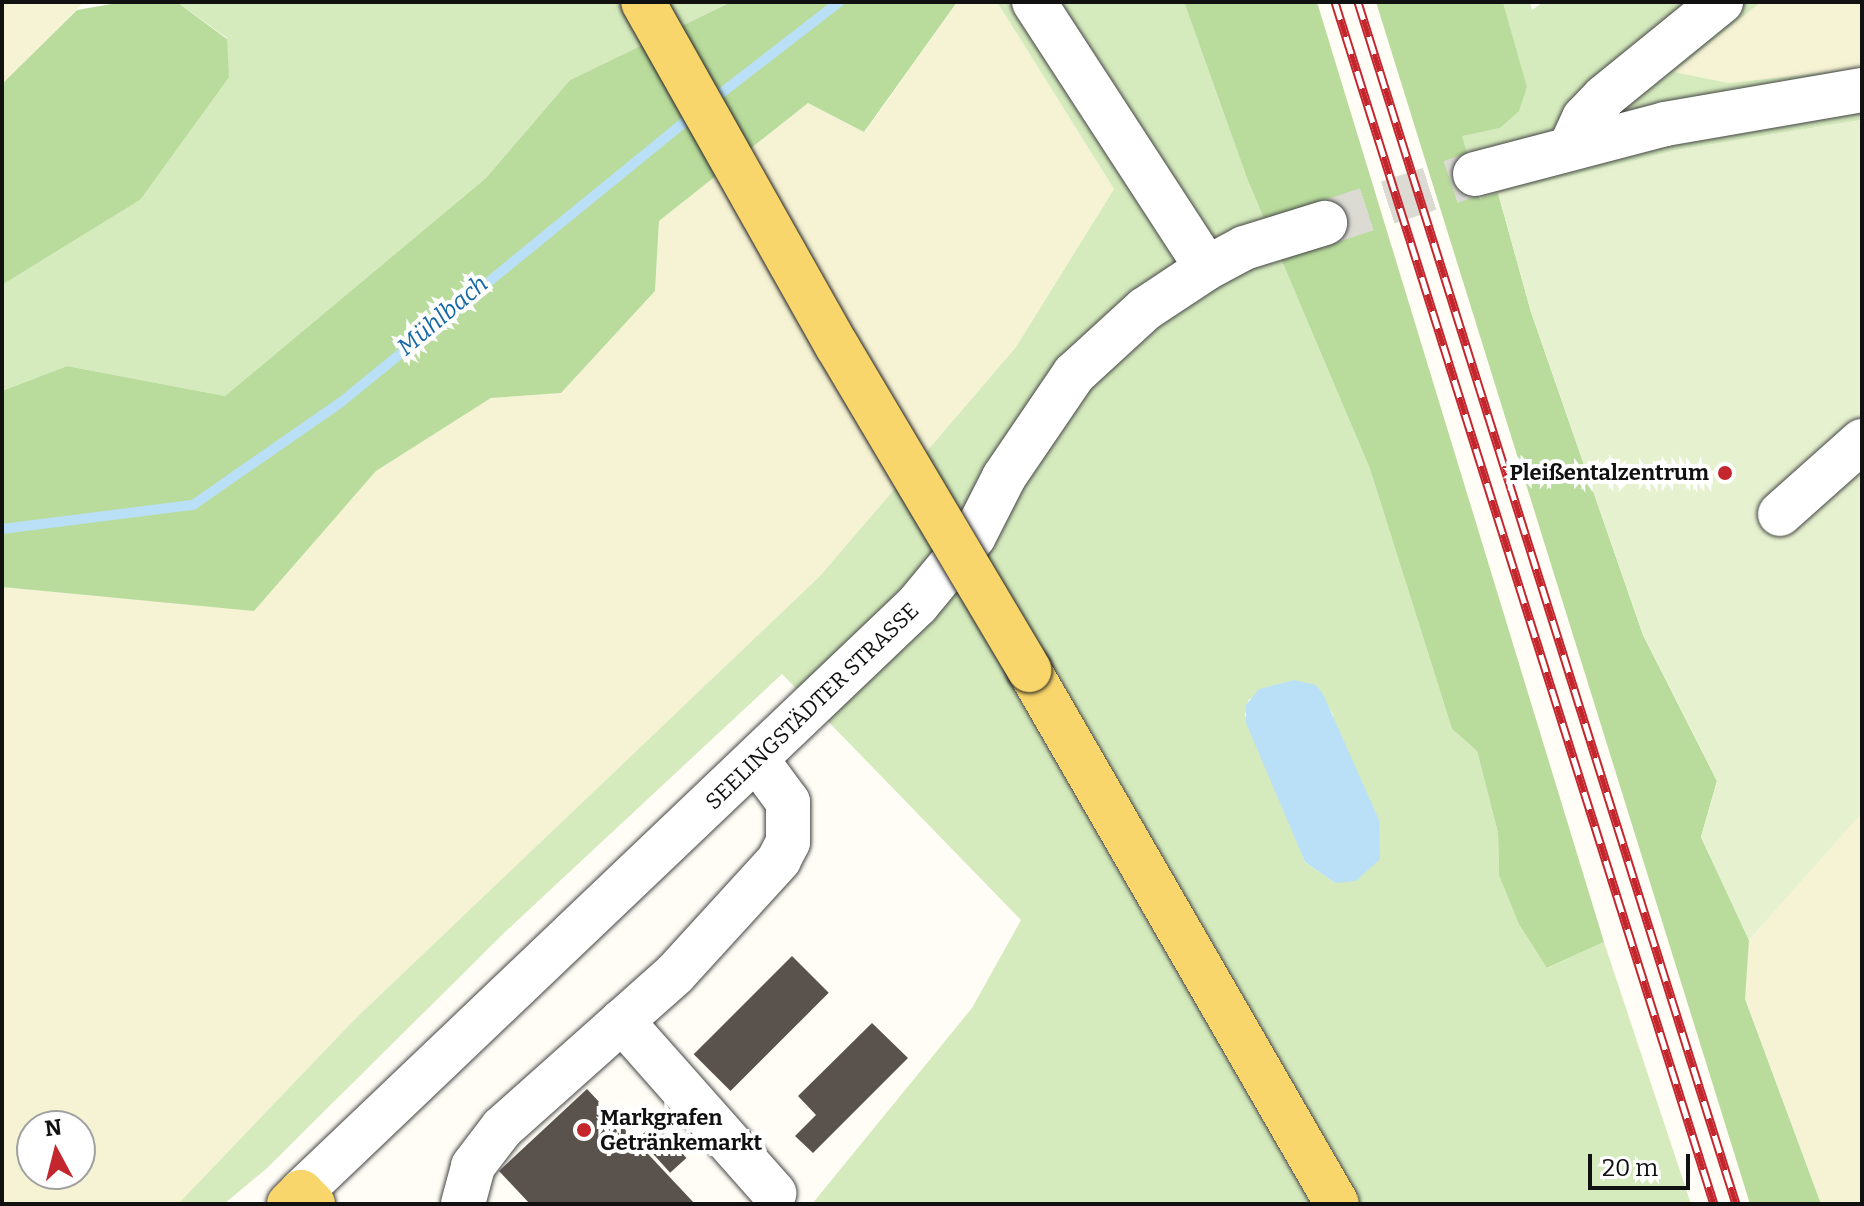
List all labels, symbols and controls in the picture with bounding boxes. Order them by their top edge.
water label: Mühlbach [392,270,494,362]
place label: Pleißentalzentrum [1509,460,1709,486]
marker: Pleißentalzentrum [1716,464,1734,482]
street label: SEELINGSTÄDTER STRASSE [700,597,924,815]
place label: Markgrafen Getränkemarkt [600,1104,762,1156]
north arrow [16,1110,96,1190]
text: N [43,1113,63,1142]
marker: Markgrafen Getränkemarkt [575,1121,593,1139]
scale bar [1592,1138,1694,1188]
text: 20 m [1602,1154,1658,1182]

